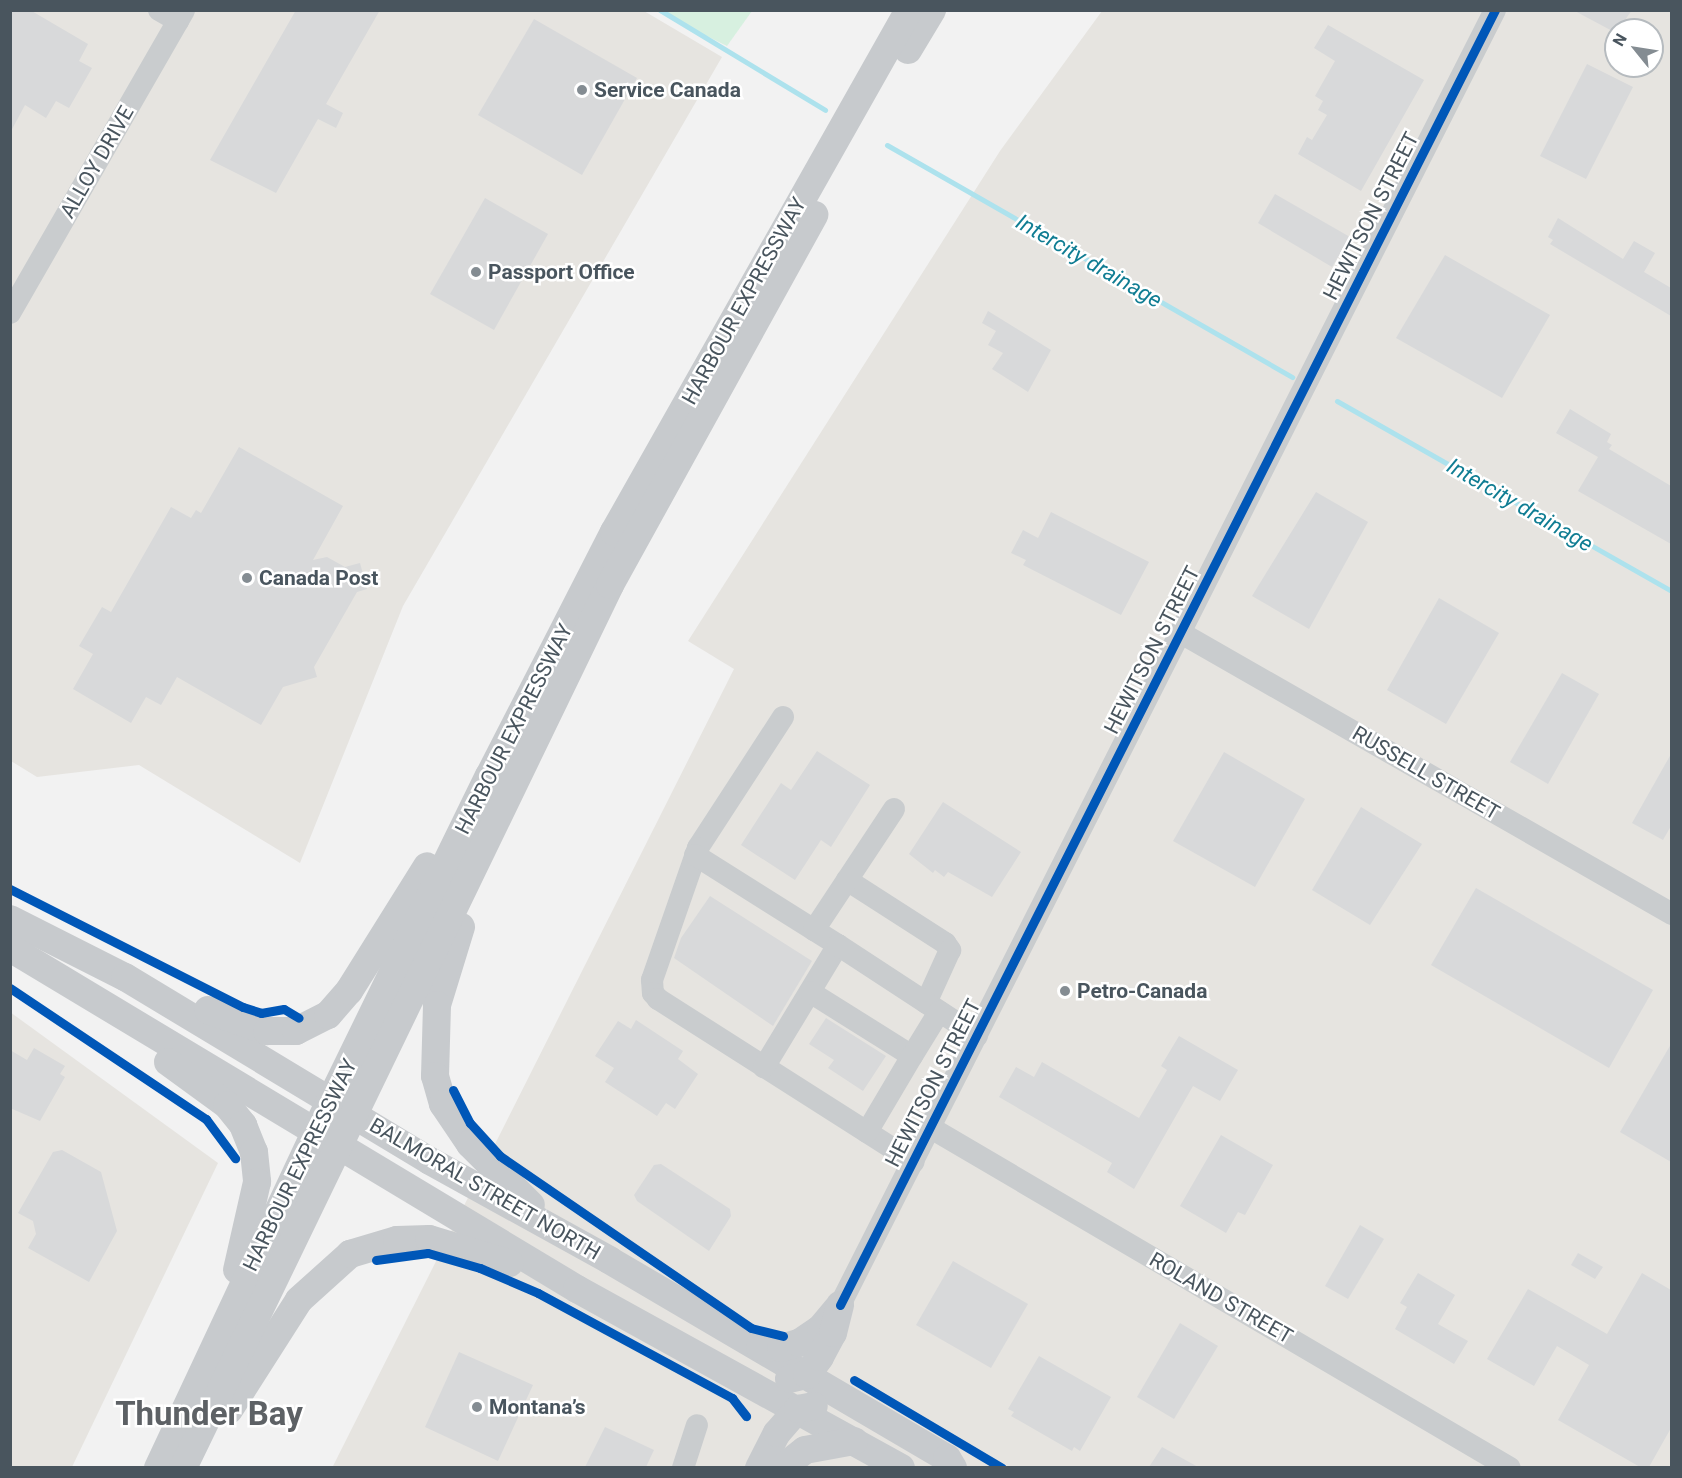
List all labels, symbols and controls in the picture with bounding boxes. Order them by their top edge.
north arrow [1604,18,1664,78]
text: N [1609,30,1631,49]
place label: Service Canada [594,77,741,103]
marker: Service Canada [575,83,589,97]
street label: ALLOY DRIVE [55,101,139,223]
street label: HEWITSON STREET [1318,128,1424,304]
street label: HARBOUR EXPRESSWAY [677,193,811,409]
water label: Intercity drainage [1011,209,1167,313]
place label: Passport Office [488,259,635,285]
marker: Passport Office [469,265,483,279]
water label: Intercity drainage [1442,453,1598,557]
street label: HEWITSON STREET [1099,562,1205,738]
place label: Canada Post [259,565,378,591]
marker: Canada Post [240,571,254,585]
street label: HARBOUR EXPRESSWAY [450,620,578,838]
street label: RUSSELL STREET [1348,721,1504,825]
place label: Petro-Canada [1077,978,1207,1004]
marker: Petro-Canada [1058,984,1072,998]
street label: HEWITSON STREET [880,995,986,1171]
street label: HARBOUR EXPRESSWAY [238,1055,362,1275]
street label: BALMORAL STREET NORTH [365,1112,605,1266]
street label: ROLAND STREET [1145,1247,1297,1349]
district label: Thunder Bay [115,1394,303,1434]
place label: Montana’s [489,1394,586,1420]
marker: Montana’s [470,1400,484,1414]

